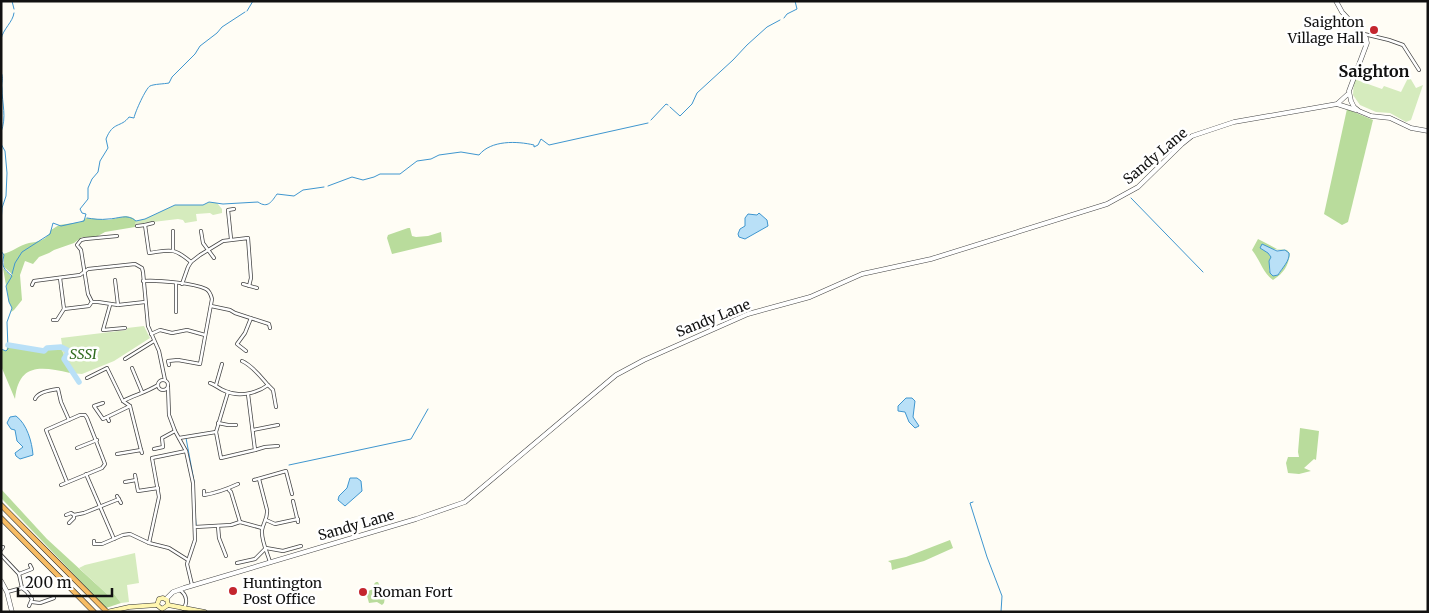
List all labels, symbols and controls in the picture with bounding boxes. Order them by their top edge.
place label: Saighton Village Hall [1287,13,1365,47]
marker: Saighton Village Hall [1368,24,1380,36]
district label: Saighton [1339,61,1410,81]
street label: Sandy Lane [1119,124,1191,188]
street label: Sandy Lane [673,295,753,341]
park label: SSSI [69,345,97,363]
street label: Sandy Lane [316,506,396,544]
scale bar [18,566,111,598]
text: 200 m [25,573,72,592]
place label: Huntington Post Office [243,574,322,608]
place label: Roman Fort [373,583,453,601]
marker: Huntington Post Office [227,585,239,597]
marker: Roman Fort [357,586,369,598]

